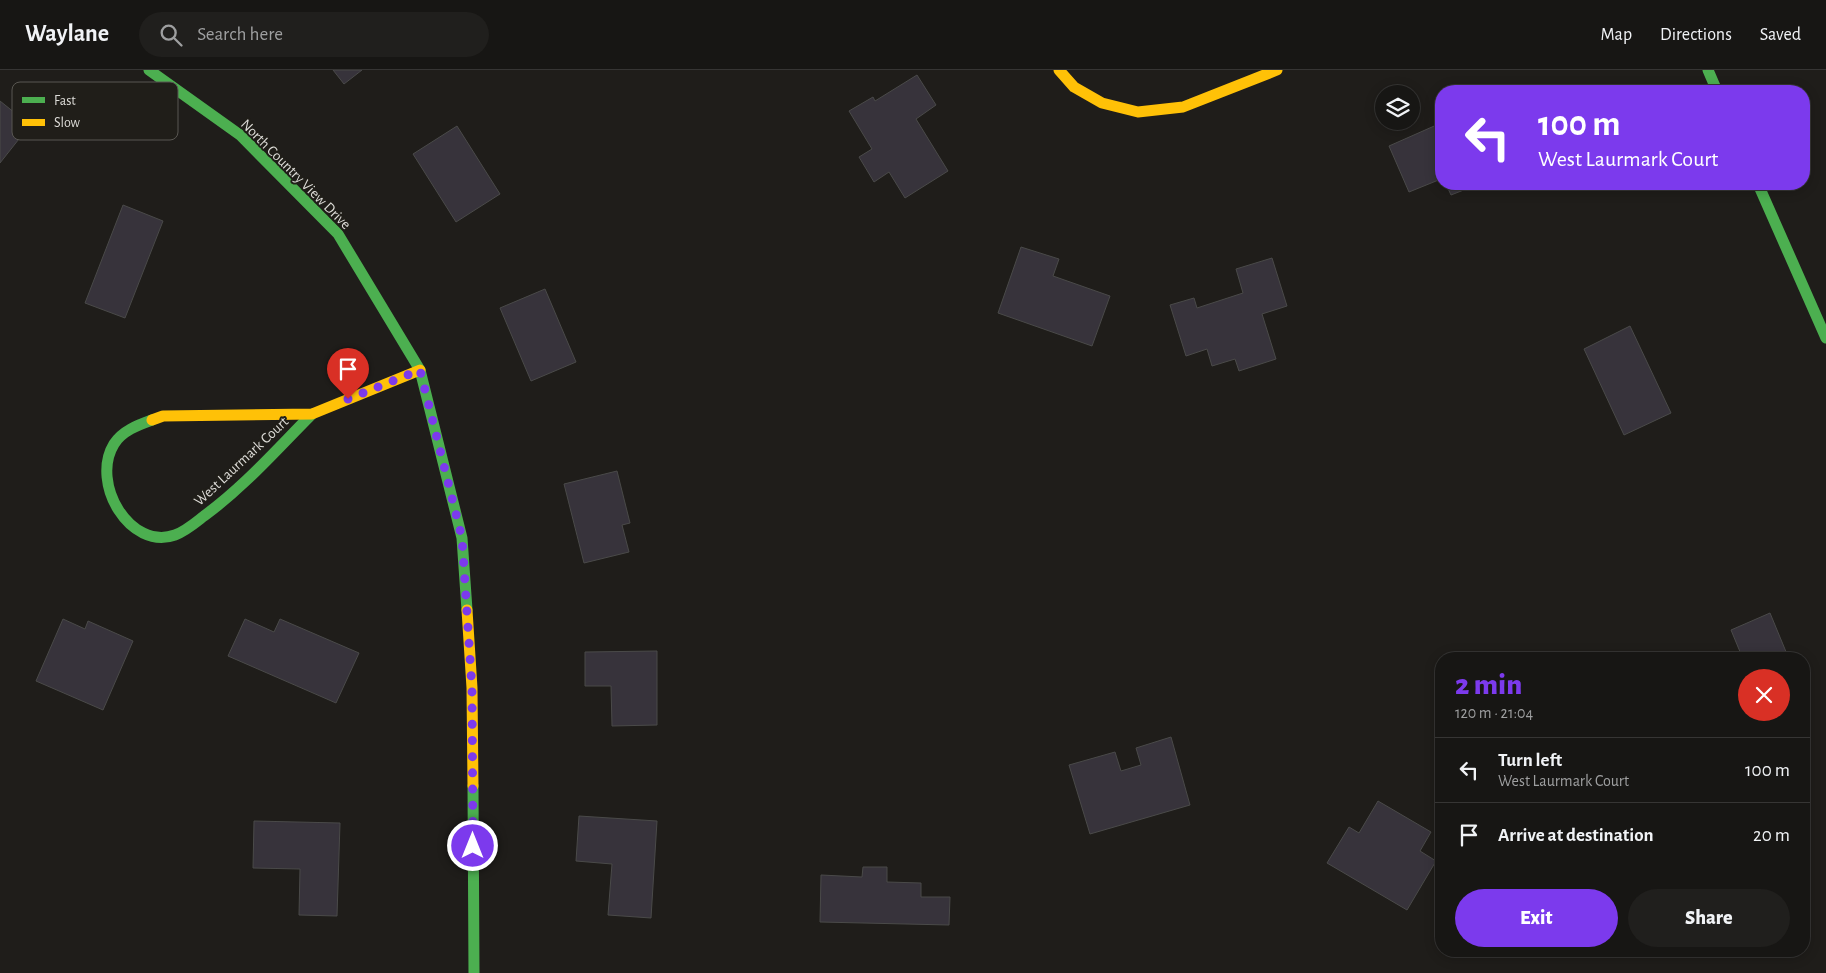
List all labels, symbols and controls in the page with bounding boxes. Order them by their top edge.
search box [139,12,489,57]
icon: search [157,21,185,49]
text: Waylane [25,22,109,46]
text: Search here [197,25,283,44]
text: Map [1601,26,1632,44]
text: Directions [1660,26,1732,44]
text: Saved [1760,26,1801,44]
legend [12,82,178,140]
map controls [1375,85,1420,130]
button: layers [1375,85,1420,130]
text: Fast [54,94,76,108]
icon: left [1455,105,1520,170]
text: 100 m [1538,107,1621,142]
text: Slow [54,116,81,130]
street label: North Country View Drive [238,116,354,232]
text: West Laurmark Court [1538,148,1718,170]
pin [327,348,369,399]
icon: arrive [334,355,362,383]
street label: West Laurmark Court [191,414,292,509]
button: close [1738,669,1790,721]
text: 2 min [1455,670,1522,700]
text: 120 m · 21:04 [1455,705,1533,721]
text: Turn left [1498,751,1562,770]
icon: left [1455,756,1483,784]
text: 100 m [1745,761,1790,780]
text: West Laurmark Court [1498,773,1629,789]
position arrow [446,819,498,871]
icon: arrive [1455,821,1483,849]
text: Arrive at destination [1498,826,1654,845]
text: 20 m [1753,826,1790,845]
button: Exit [1455,889,1618,947]
button: Share [1628,889,1790,947]

